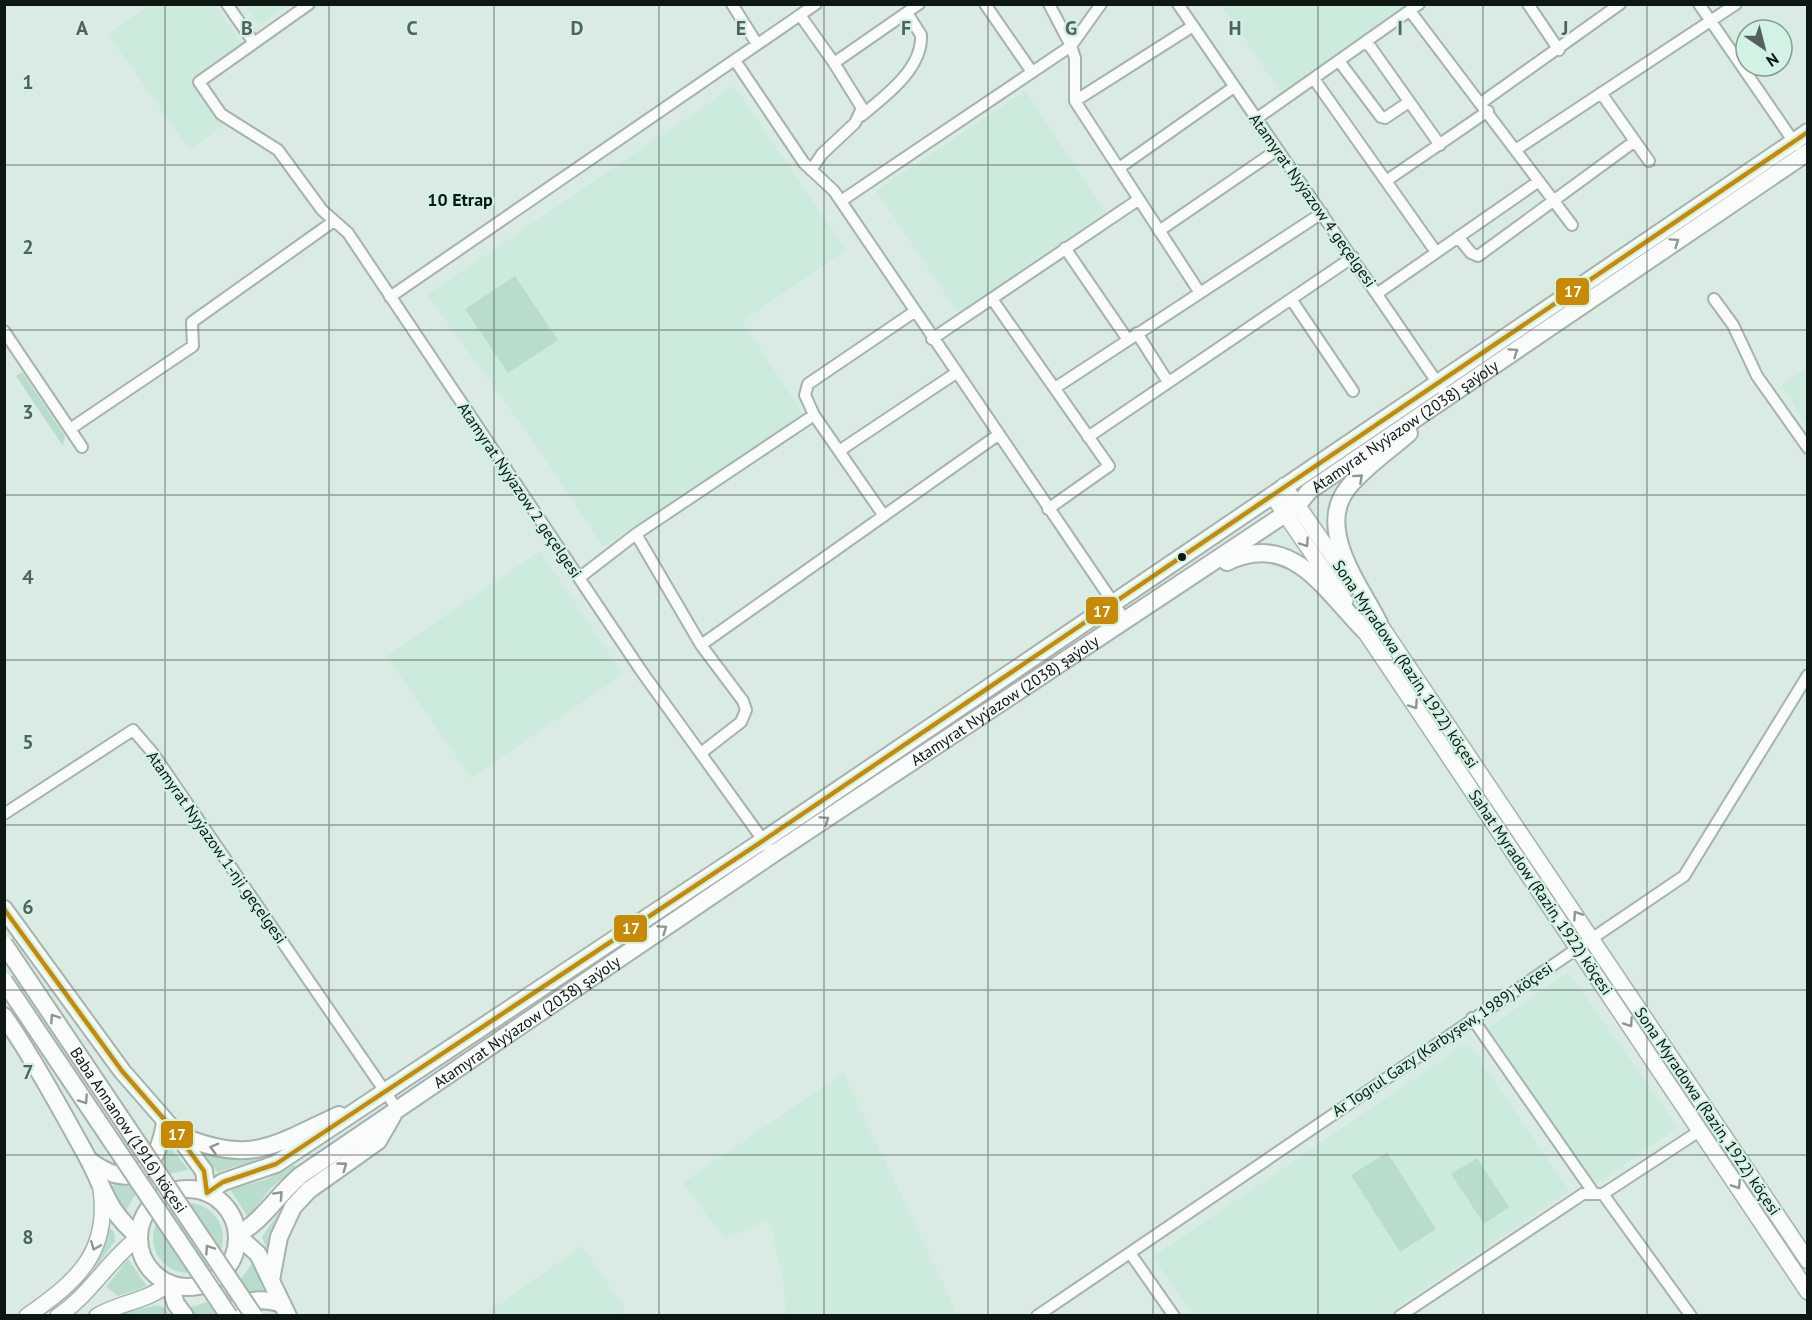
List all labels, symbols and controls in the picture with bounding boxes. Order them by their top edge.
text: A [76,15,89,41]
text: B [241,15,253,41]
text: C [406,15,418,41]
text: D [571,15,584,41]
text: E [736,15,746,41]
text: F [901,15,911,41]
text: G [1065,15,1077,41]
text: H [1228,15,1242,41]
text: I [1397,15,1403,41]
text: J [1561,15,1568,41]
north arrow [1734,18,1794,78]
text: N [1763,49,1783,71]
text: 1 [22,69,34,95]
street label: Atamyrat Nyýazow 4 geçelgesi [1245,109,1381,291]
district label: 10 Etrap [427,188,493,211]
text: 2 [22,234,34,260]
one-way arrow [1668,238,1679,249]
line badge: 17 [1555,277,1590,306]
text: 17 [1564,281,1582,301]
one-way arrow [1507,348,1518,359]
street label: Atamyrat Nyýazow (2038) şaýoly [1307,355,1502,497]
street label: Atamyrat Nyýazow 2 geçelgesi [454,398,586,582]
text: 3 [22,399,34,425]
one-way arrow [1352,474,1363,485]
one-way arrow [1298,536,1309,547]
unlabelled marker [1176,551,1188,563]
street label: Sona Myradowa (Razin, 1922) köçesi [1329,556,1483,772]
text: 4 [22,564,34,590]
line badge: 17 [1085,596,1119,625]
text: 17 [1093,601,1111,621]
street label: Atamyrat Nyýazow (2038) şaýoly [907,630,1103,770]
one-way arrow [1407,698,1418,709]
text: 5 [22,729,34,755]
street label: Atamyrat Nyýazow 1-nji geçelgesi [143,747,291,947]
street label: Sahat Myradow (Razin, 1922) köçesi [1465,786,1617,998]
one-way arrow [818,816,829,827]
text: 6 [22,894,34,920]
one-way arrow [1573,911,1584,922]
line badge: 17 [613,914,648,943]
text: 17 [622,918,640,938]
one-way arrow [657,925,668,936]
street label: Atamyrat Nyýazow (2038) şaýoly [429,951,624,1092]
street label: Ar Togrul Gazy (Karbyşew, 1989) köçesi [1328,957,1556,1121]
street label: Sona Myradowa (Razin, 1922) köçesi [1631,1003,1785,1219]
one-way arrow [50,1013,61,1024]
one-way arrow [1622,1016,1633,1027]
street label: Baba Annanow (1916) köçesi [66,1043,192,1217]
text: 7 [22,1059,34,1085]
one-way arrow [77,1093,88,1104]
line badge: 17 [160,1120,194,1149]
text: 17 [168,1124,186,1144]
one-way arrow [209,1142,219,1155]
one-way arrow [337,1162,348,1173]
one-way arrow [1730,1179,1742,1189]
one-way arrow [272,1192,283,1202]
text: 8 [22,1224,34,1250]
one-way arrow [90,1240,102,1251]
one-way arrow [206,1245,217,1256]

